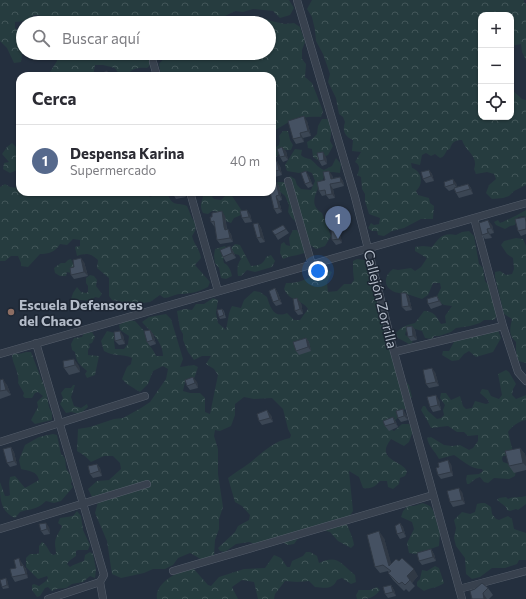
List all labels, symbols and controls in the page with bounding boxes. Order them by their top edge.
map controls [478,12,514,120]
button: + [478,12,514,48]
search box [16,16,276,60]
icon: search [30,27,52,49]
text: Buscar aquí [62,29,140,47]
button: − [478,48,514,84]
button: locate [478,84,514,120]
text: Cerca [32,88,77,109]
text: Despensa Karina [70,144,184,162]
text: 1 [42,153,48,169]
text: 40 m [230,153,260,169]
text: Supermercado [70,162,156,178]
pin: 1 [325,206,351,239]
street label: Callejón Zorrilla [361,248,401,350]
your location [308,261,328,281]
place label: Escuela Defensores del Chaco [19,296,143,329]
marker: Escuela Defensores del Chaco [6,307,16,317]

